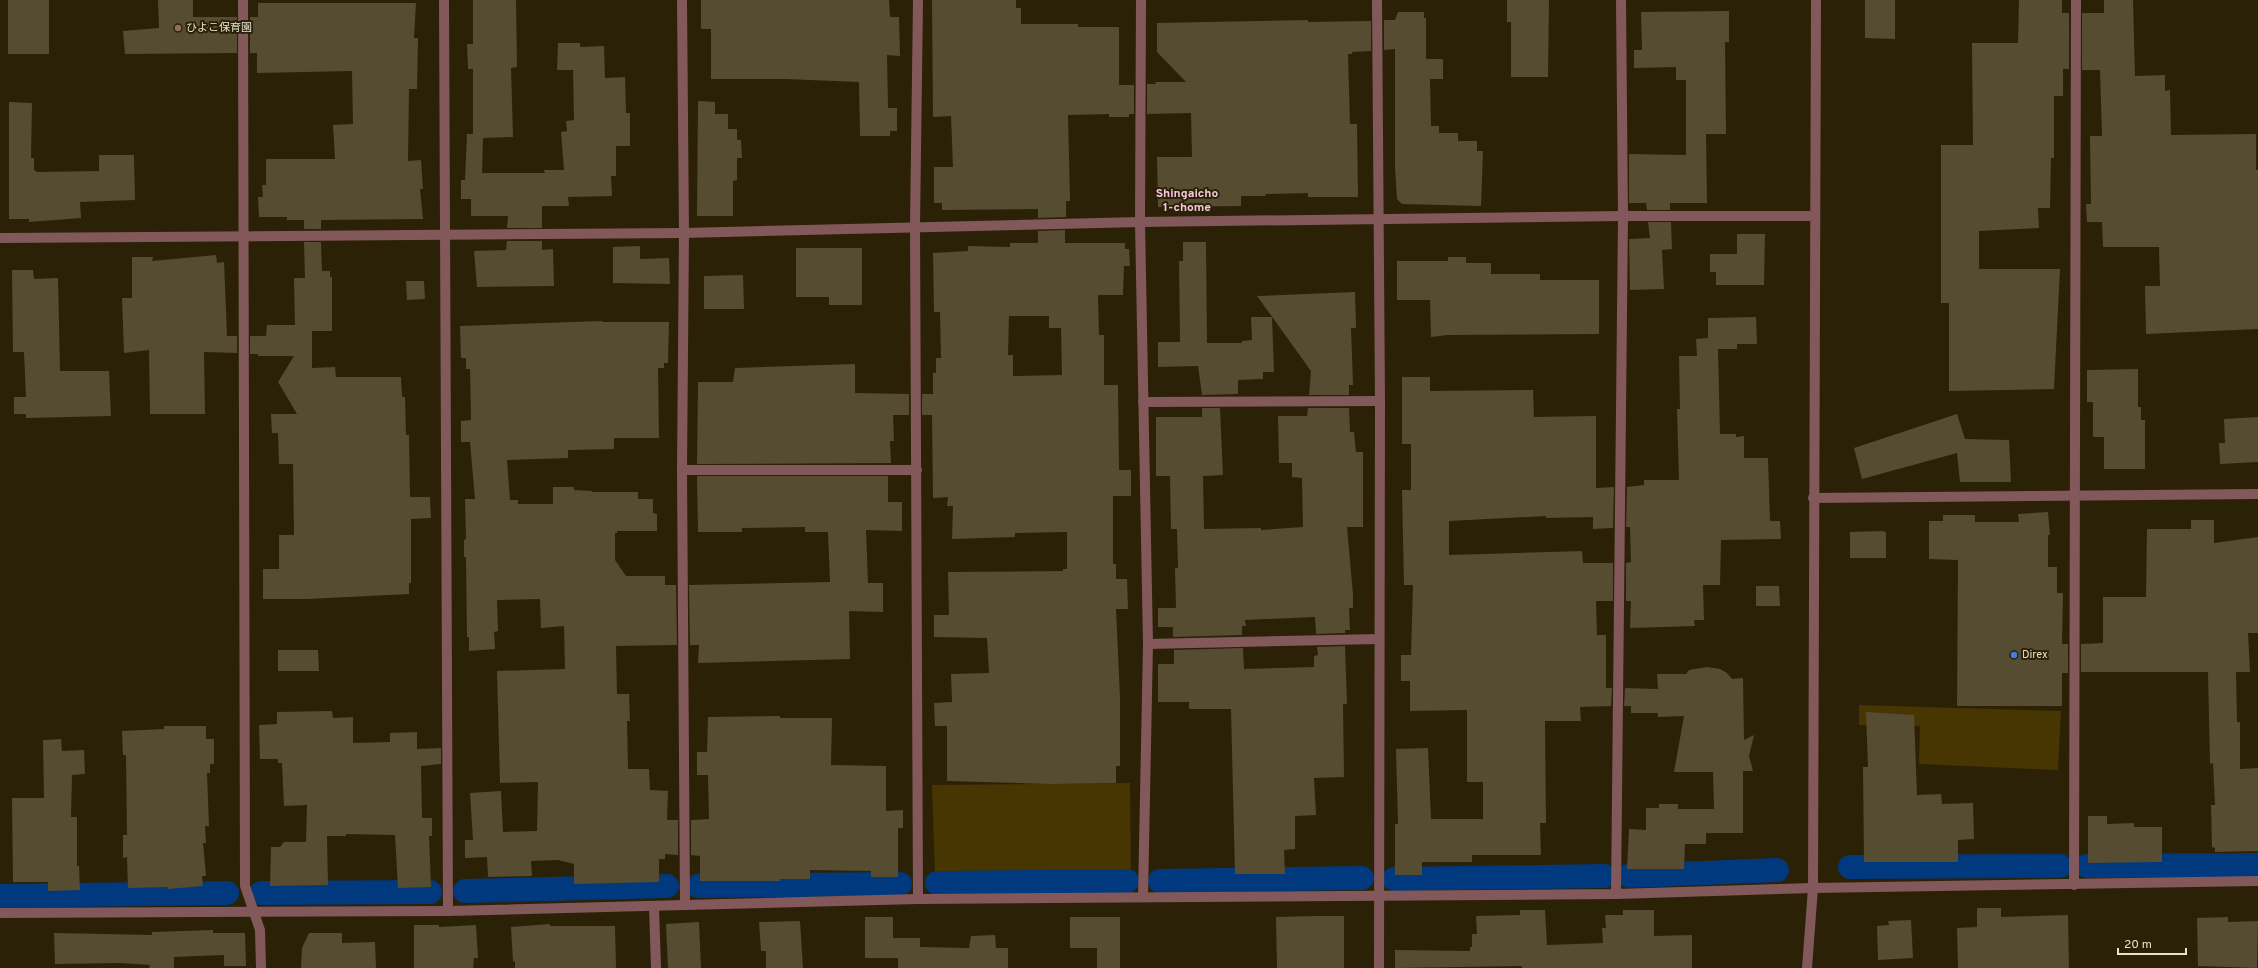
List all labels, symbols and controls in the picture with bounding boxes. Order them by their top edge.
place label: ひよこ保育園 [186,21,252,35]
marker: ひよこ保育園 [173,23,183,33]
district label: Shingaicho 1-chome [1156,186,1218,216]
place label: Direx [2022,648,2048,662]
marker: Direx [2009,650,2019,660]
scale bar [2118,930,2186,956]
text: 20 m [2124,937,2152,953]

